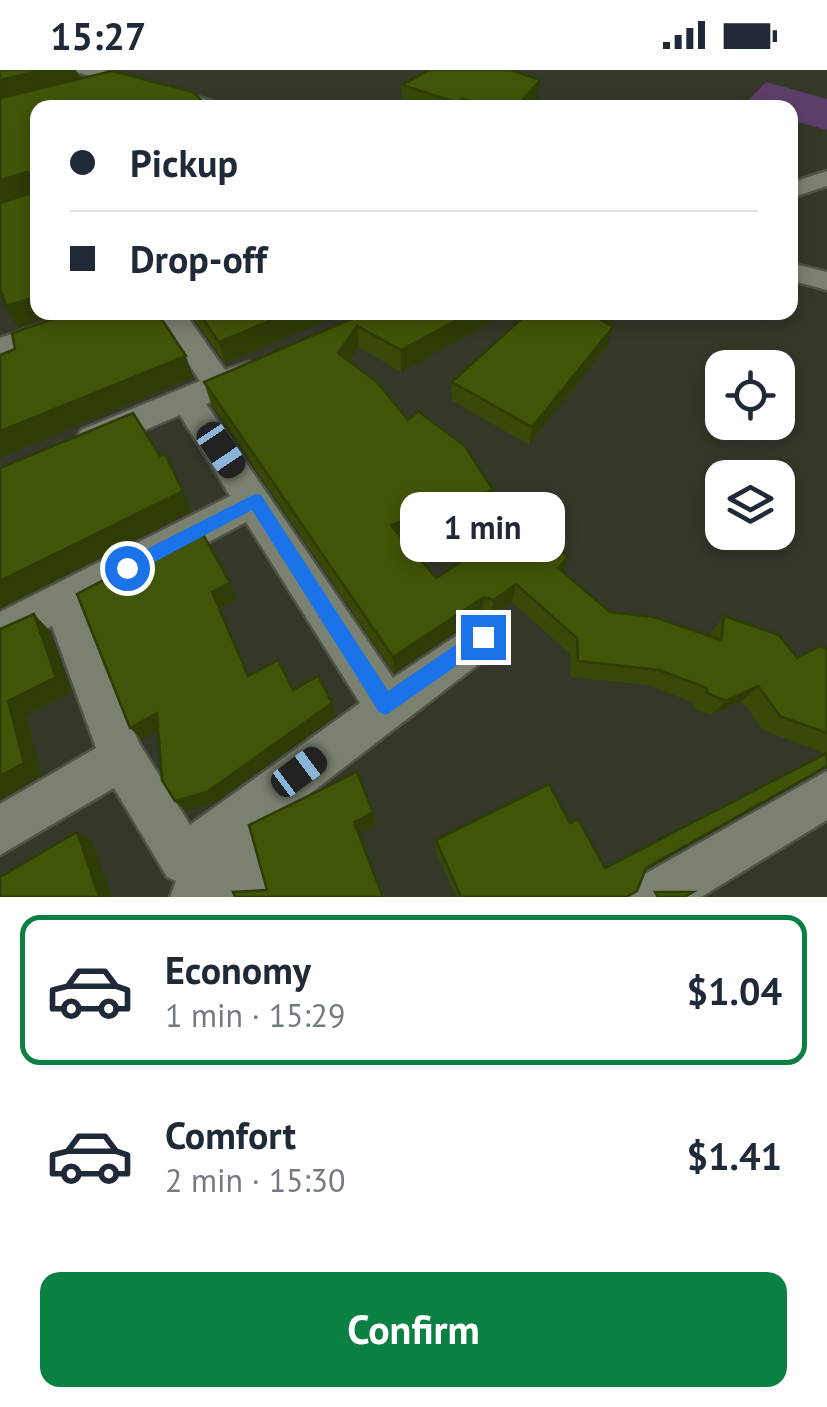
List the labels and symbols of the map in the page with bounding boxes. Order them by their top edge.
car [192,417,250,483]
callout: 1 min [400,492,566,562]
route start [105,546,150,591]
route end [461,615,506,660]
car [266,742,332,802]

